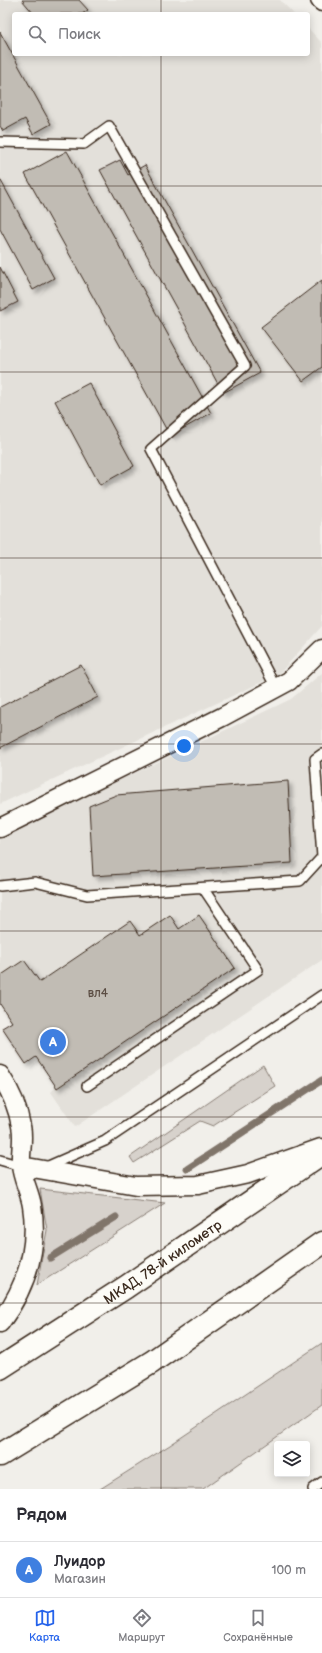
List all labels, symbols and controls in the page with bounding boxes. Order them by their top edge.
search box [12,12,310,56]
icon: search [26,23,48,45]
text: Поиск [58,25,101,44]
your location [174,736,194,756]
house number: вл4 [88,986,109,1001]
pin: A [40,1027,66,1057]
street label: МКАД, 78-й километр [100,1216,225,1308]
map controls [274,1441,310,1477]
button: layers [274,1441,310,1477]
text: Рядом [16,1505,67,1525]
text: Луидор [54,1552,105,1571]
text: A [25,1562,33,1578]
text: 100 m [271,1562,306,1578]
text: Магазин [54,1571,106,1587]
tab: Карта [29,1607,60,1644]
tab: Маршрут [118,1607,165,1644]
tab: Сохранённые [223,1607,293,1644]

